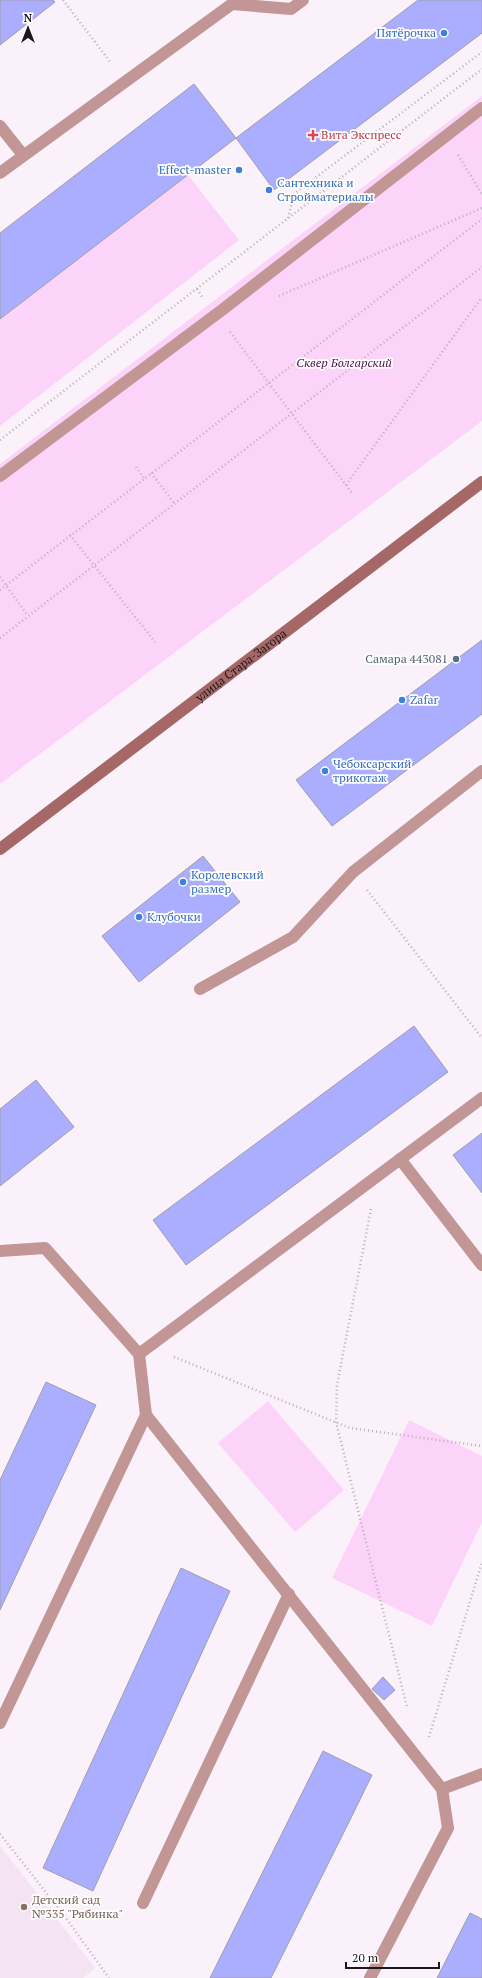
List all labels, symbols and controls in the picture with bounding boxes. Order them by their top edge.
north arrow [8,8,48,48]
text: N [24,11,33,25]
place label: Пятёрочка [377,25,436,40]
marker: Пятёрочка [439,28,449,38]
place label: Вита Экспресс [321,127,402,142]
marker: Вита Экспресс [308,130,318,140]
place label: Effect-master [159,162,231,177]
marker: Effect-master [234,165,244,175]
place label: Сантехника и Стройматериалы [277,175,374,204]
marker: Сантехника и Стройматериалы [264,185,274,195]
park label: Сквер Болгарский [296,355,392,370]
street label: улица Стара-Загора [191,626,289,705]
place label: Самара 443081 [365,651,448,666]
marker: Самара 443081 [451,654,461,664]
place label: Zafar [410,692,439,707]
marker: Zafar [397,695,407,705]
place label: Чебоксарский трикотаж [333,756,411,785]
marker: Чебоксарский трикотаж [320,766,330,776]
place label: Королевский размер [191,867,264,896]
marker: Королевский размер [178,877,188,887]
place label: Клубочки [147,909,201,924]
marker: Клубочки [134,912,144,922]
place label: Детский сад №335 "Рябинка" [32,1892,123,1921]
marker: Детский сад №335 "Рябинка" [19,1902,29,1912]
scale bar [346,1944,439,1970]
text: 20 m [352,1950,379,1965]

